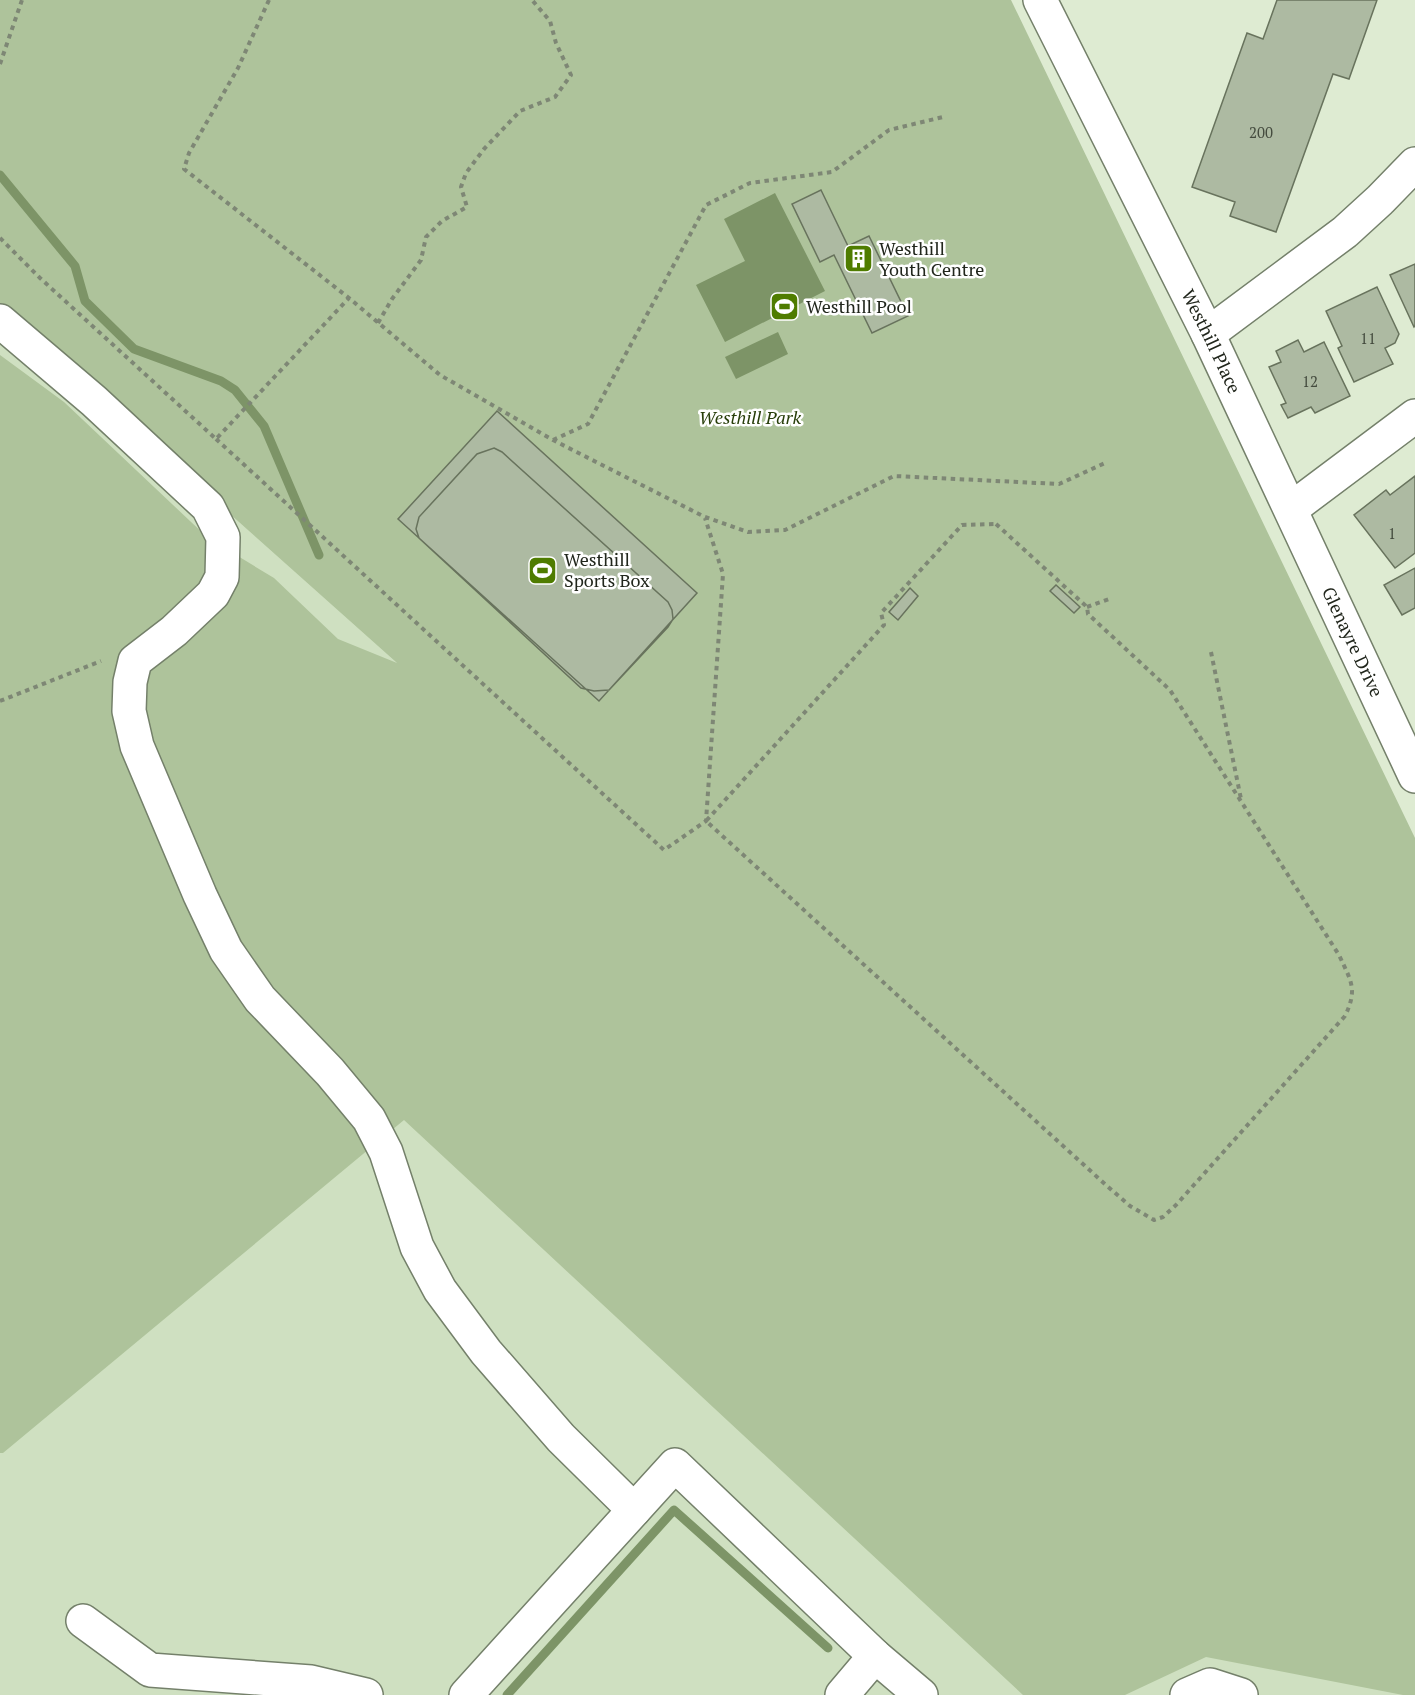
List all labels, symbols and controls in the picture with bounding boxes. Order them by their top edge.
house number: 200 [1249,122,1273,142]
place label: Westhill Youth Centre [879,236,984,281]
building icon: Westhill Youth Centre [842,243,874,275]
street label: Westhill Place [1176,285,1247,397]
sports icon: Westhill Pool [769,291,801,323]
place label: Westhill Pool [806,294,912,318]
house number: 11 [1360,328,1376,348]
house number: 12 [1302,371,1318,391]
park label: Westhill Park [699,405,802,429]
house number: 1 [1388,523,1396,543]
place label: Westhill Sports Box [564,547,650,592]
sports icon: Westhill Sports Box [527,554,559,586]
street label: Glenayre Drive [1317,583,1389,701]

